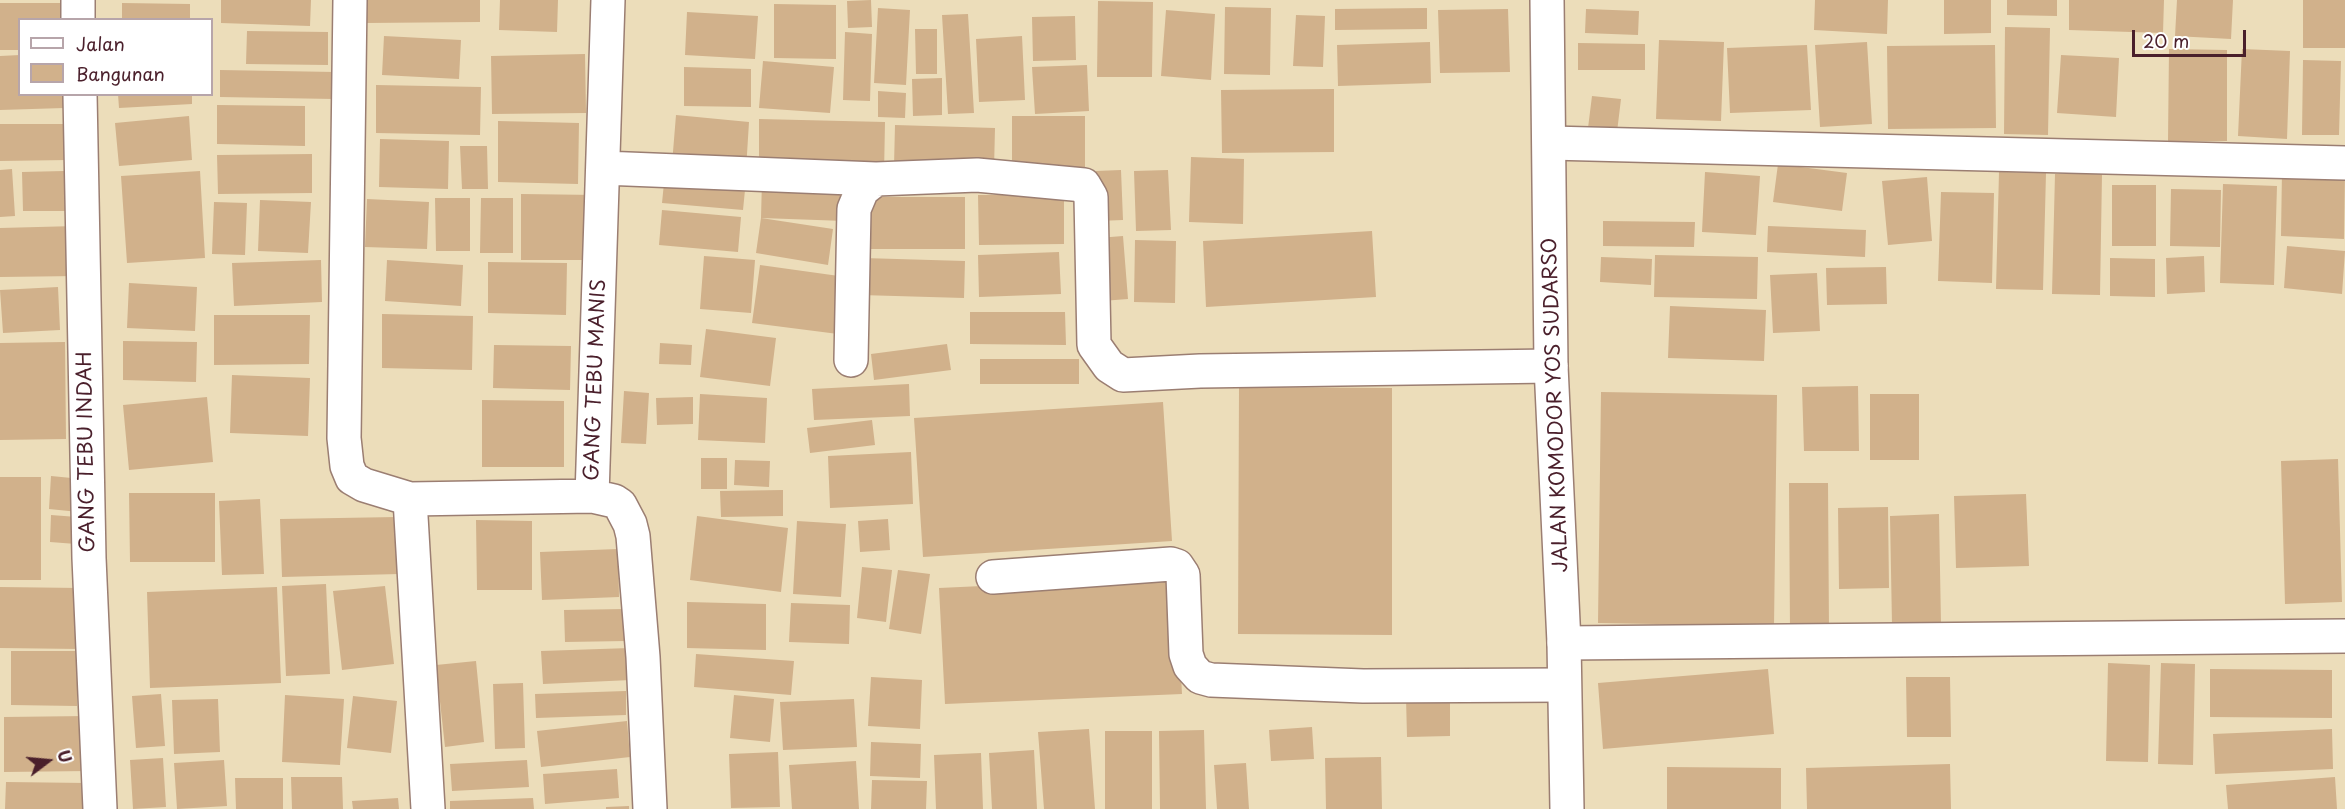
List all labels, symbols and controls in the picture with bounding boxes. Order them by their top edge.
legend [18,18,213,96]
scale bar [2135,18,2249,56]
text: 20 m [2143,27,2189,54]
text: Jalan [76,30,125,57]
text: Bangunan [76,60,165,87]
street label: JALAN KOMODOR YOS SUDARSO [1538,237,1574,573]
street label: GANG TEBU MANIS [580,279,612,481]
street label: GANG TEBU INDAH [73,351,101,553]
north arrow [18,731,78,791]
text: U [52,747,79,765]

